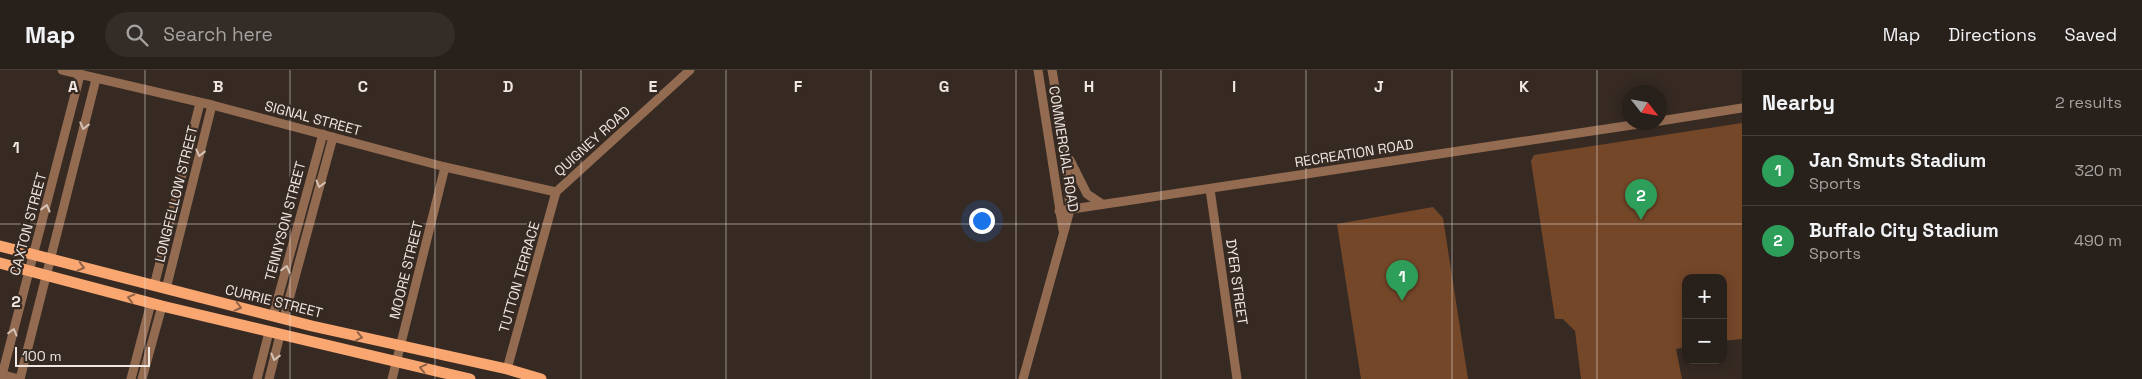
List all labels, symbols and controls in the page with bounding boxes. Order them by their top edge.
search box [105,12,455,57]
text: Map [25,19,75,50]
icon: search [123,21,151,49]
text: Search here [163,22,273,47]
text: Map [1883,23,1920,46]
text: Directions [1948,23,2037,46]
text: Saved [2065,23,2117,46]
text: A [68,76,78,97]
text: B [213,76,223,97]
text: C [358,76,368,97]
text: D [503,76,513,97]
text: E [649,76,658,97]
text: F [794,76,803,97]
text: G [939,76,949,97]
text: H [1084,76,1094,97]
text: I [1232,76,1236,97]
text: J [1374,76,1384,97]
text: K [1519,76,1529,97]
street label: COMMERCIAL ROAD [1045,85,1083,213]
north arrow [1622,85,1667,130]
text: Nearby [1762,89,1835,116]
text: 2 results [2055,92,2122,113]
street label: SIGNAL STREET [263,96,363,140]
street label: QUIGNEY ROAD [550,102,634,180]
one-way arrow [79,122,90,131]
street label: LONGFELLOW STREET [150,124,202,264]
street label: RECREATION ROAD [1293,135,1415,171]
text: 1 [12,137,20,158]
one-way arrow [196,148,206,156]
text: Jan Smuts Stadium [1809,148,1986,173]
street label: TENNYSON STREET [260,159,310,283]
text: 1 [1774,160,1782,181]
text: 320 m [2075,160,2122,181]
street label: CAXTON STREET [6,171,50,277]
text: Sports [1809,173,1861,194]
one-way arrow [315,179,326,188]
pin: 2 [1625,179,1657,220]
one-way arrow [41,204,51,212]
your location [969,208,995,234]
text: Buffalo City Stadium [1809,218,1999,243]
street label: MOORE STREET [385,219,427,321]
street label: TUTTON TERRACE [495,219,544,335]
text: 2 [1773,230,1783,251]
text: 490 m [2074,230,2122,251]
street label: DYER STREET [1222,238,1252,326]
text: Sports [1809,243,1861,264]
pin: 1 [1386,260,1418,301]
one-way arrow [76,261,85,272]
one-way arrow [280,264,291,273]
map controls [1682,274,1727,364]
button: + [1682,274,1727,319]
street label: CURRIE STREET [223,280,325,322]
text: 2 [11,291,21,312]
one-way arrow [127,293,136,304]
one-way arrow [234,301,243,312]
button: − [1682,319,1727,364]
one-way arrow [8,328,18,336]
one-way arrow [355,331,364,342]
scale bar [15,344,150,367]
text: 100 m [22,347,61,365]
one-way arrow [270,352,281,361]
one-way arrow [418,363,427,374]

